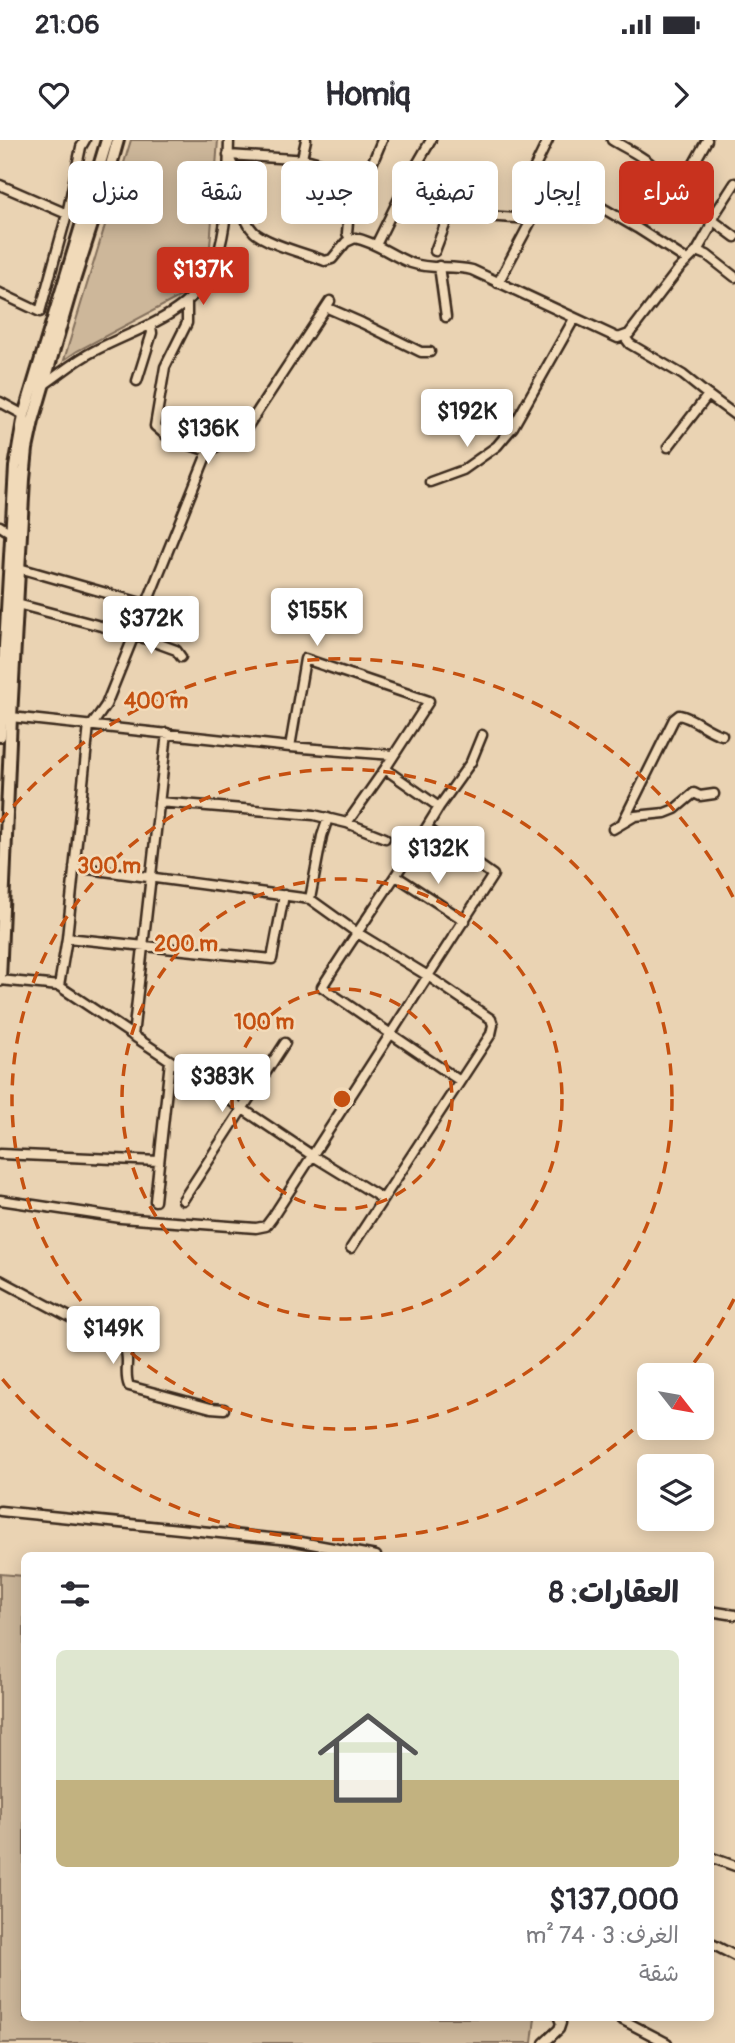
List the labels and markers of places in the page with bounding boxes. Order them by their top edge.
pin: $137K [154,248,252,307]
pin: $192K [418,390,516,449]
pin: $136K [159,406,257,466]
pin: $155K [268,588,366,648]
pin: $372K [102,596,200,656]
pin: $132K [389,826,487,886]
pin: $383K [173,1054,271,1114]
centre of rings [330,1087,354,1111]
pin: $149K [64,1306,162,1366]

